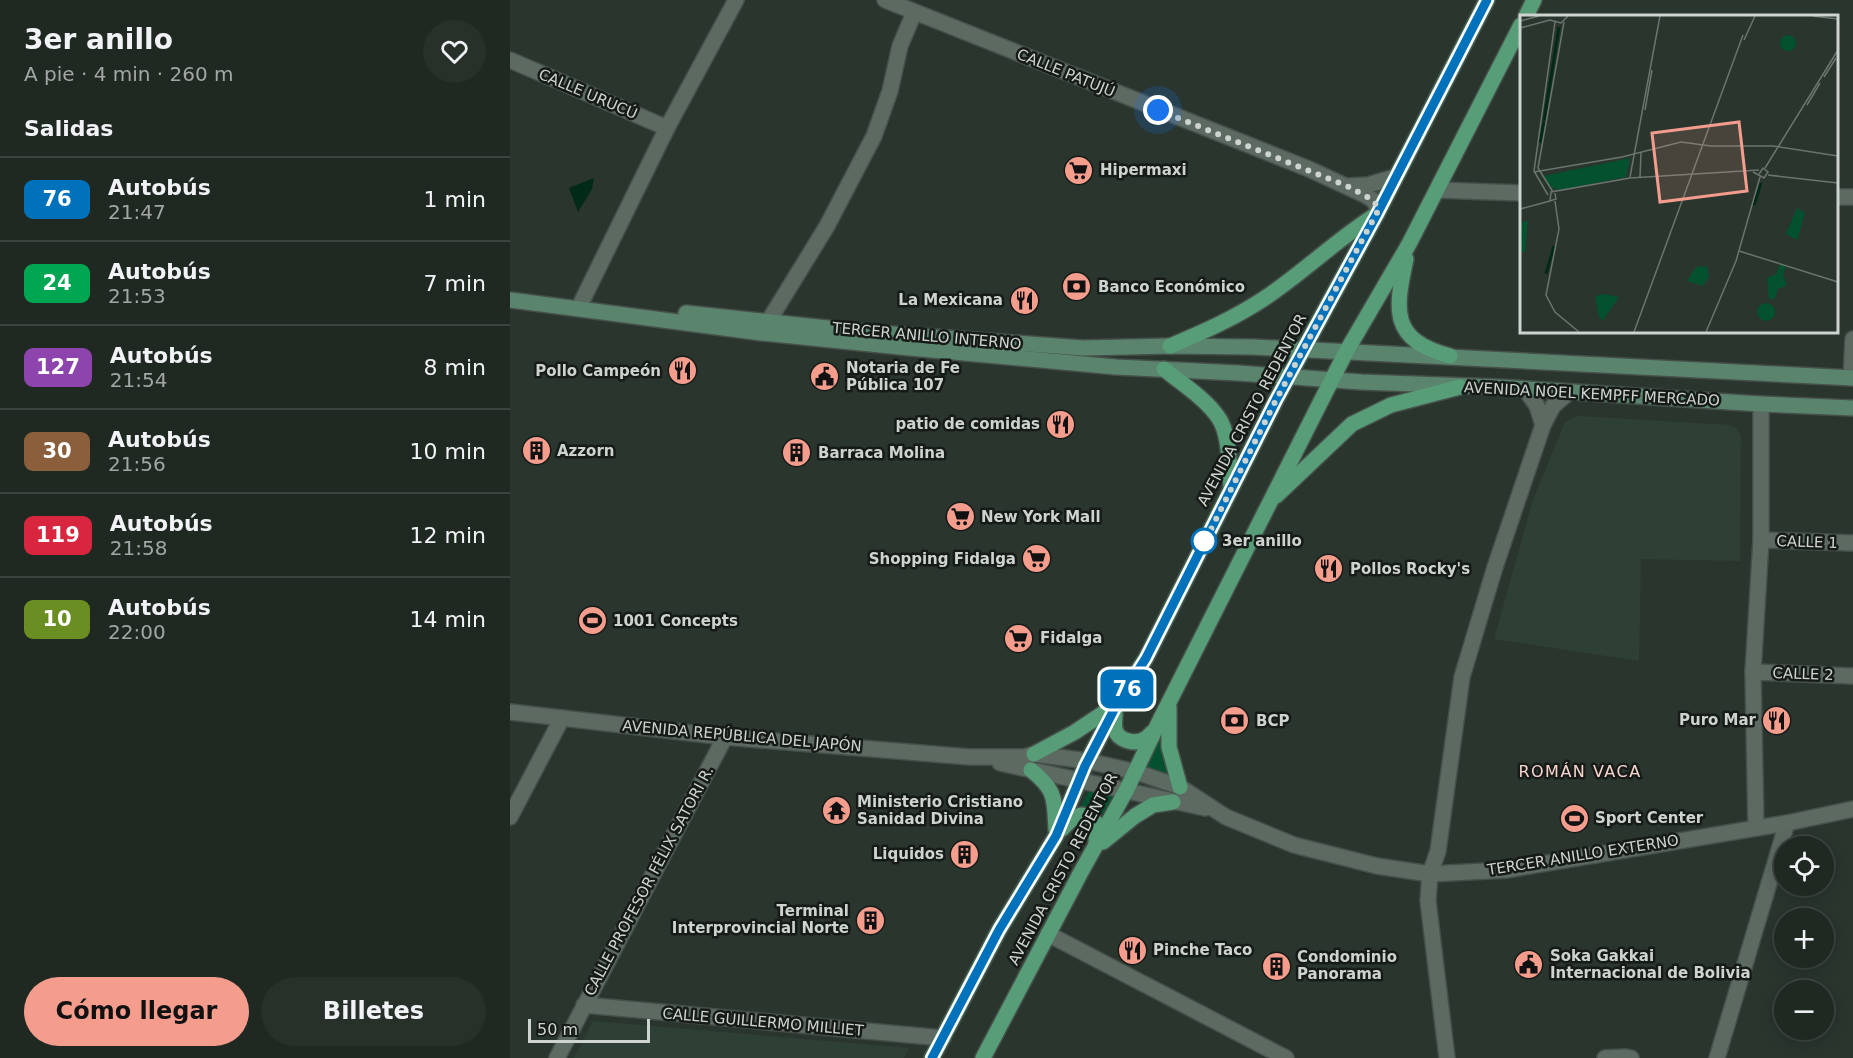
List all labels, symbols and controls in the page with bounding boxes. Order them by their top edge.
inset map [1520,15,1838,333]
button: heart [423,20,486,83]
text: 3er anillo [24,23,173,56]
street label: CALLE PATUJÚ [1014,44,1118,101]
text: A pie · 4 min · 260 m [24,62,234,86]
street label: CALLE URUCÚ [536,64,640,123]
your location [1143,95,1173,125]
text: Salidas [24,116,113,141]
supermarket icon: Hipermaxi [1063,154,1095,186]
place label: Hipermaxi [1100,161,1187,179]
text: Autobús [108,175,211,200]
text: 76 [42,187,72,211]
text: 1 min [424,187,486,212]
text: 21:47 [108,200,166,224]
text: Autobús [108,259,211,284]
text: 24 [42,271,72,295]
text: 7 min [424,271,486,296]
bank icon: Banco Económico [1061,271,1093,303]
place label: Banco Económico [1098,278,1245,296]
text: 21:53 [108,284,166,308]
restaurant icon: La Mexicana [1008,284,1040,316]
place label: La Mexicana [898,291,1003,309]
street label: AVENIDA CRISTO REDENTOR [1194,311,1310,509]
street label: TERCER ANILLO INTERNO [831,319,1022,353]
text: Autobús [110,343,213,368]
text: 127 [36,355,80,379]
text: 8 min [424,355,486,380]
restaurant icon: Pollo Campeón [666,355,698,387]
place label: Notaria de Fe Pública 107 [846,359,960,394]
public building icon: Notaria de Fe Pública 107 [809,361,841,393]
place label: Pollo Campeón [535,362,661,380]
text: 21:54 [110,368,167,392]
street label: AVENIDA NOEL KEMPFF MERCADO [1464,378,1720,410]
restaurant icon: patio de comidas [1045,408,1077,440]
place label: patio de comidas [895,415,1040,433]
text: Autobús [108,427,211,452]
building icon: Azzorn [520,435,552,467]
building icon: Barraca Molina [781,437,813,469]
text: 30 [42,439,72,463]
text: 10 min [410,439,486,464]
place label: Azzorn [557,442,614,460]
place label: Barraca Molina [818,444,945,462]
text: 21:56 [108,452,166,476]
supermarket icon: New York Mall [944,501,976,533]
place label: New York Mall [981,508,1101,526]
text: Autobús [110,511,213,536]
text: 119 [36,523,80,547]
text: 12 min [410,523,486,548]
marker: 3er anillo [1191,528,1217,554]
place label: 3er anillo [1222,532,1302,550]
street label: CALLE 1 [1776,532,1838,552]
text: 21:58 [110,536,167,560]
supermarket icon: Shopping Fidalga [1021,543,1053,575]
place label: Shopping Fidalga [869,550,1016,568]
restaurant icon: Pollos Rocky's [1313,553,1345,585]
place label: Pollos Rocky's [1350,560,1470,578]
text: Autobús [108,595,211,620]
sports icon: 1001 Concepts [576,605,608,637]
text: 10 [42,607,72,631]
text: 14 min [410,607,486,632]
place label: 1001 Concepts [613,612,738,630]
text: 22:00 [108,620,166,644]
supermarket icon: Fidalga [1003,622,1035,654]
place label: Fidalga [1040,629,1102,647]
street label: CALLE 2 [1772,664,1834,684]
line badge: 76 [1100,670,1154,708]
text: 76 [1112,677,1142,701]
restaurant icon: Puro Mar [1761,704,1793,736]
bank icon: BCP [1219,705,1251,737]
place label: Puro Mar [1679,711,1757,729]
place label: BCP [1256,712,1289,730]
street label: AVENIDA REPÚBLICA DEL JAPÓN [622,716,862,755]
district label: ROMÁN VACA [1518,762,1642,781]
street label: CALLE PROFESOR FÉLIX SATORI R. [580,763,717,999]
street label: AVENIDA CRISTO REDENTOR [1005,770,1121,968]
place label: Ministerio Cristiano Sanidad Divina [857,793,1023,828]
temple icon: Ministerio Cristiano Sanidad Divina [820,795,852,827]
sports icon: Sport Center [1558,802,1590,834]
place label: Sport Center [1595,809,1704,827]
street label: TERCER ANILLO EXTERNO [1485,831,1680,879]
map controls [1774,836,1834,1040]
button: locate [1774,836,1834,896]
building icon: Liquidos [949,838,981,870]
place label: Liquidos [873,845,944,863]
place label: Terminal Interprovincial Norte [672,902,849,937]
building icon: Terminal Interprovincial Norte [854,904,886,936]
button: + [1774,908,1834,968]
restaurant icon: Pinche Taco [1116,934,1148,966]
place label: Pinche Taco [1153,941,1252,959]
place label: Soka Gakkai Internacional de Bolivia [1550,947,1751,982]
place label: Condominio Panorama [1297,948,1397,983]
public building icon: Soka Gakkai Internacional de Bolivia [1513,949,1545,981]
building icon: Condominio Panorama [1260,950,1292,982]
button: Cómo llegar [24,977,249,1046]
button: Billetes [261,977,486,1046]
button: − [1774,980,1834,1040]
street label: CALLE GUILLERMO MILLIET [662,1004,865,1040]
scale bar [528,1016,650,1044]
text: 50 m [537,1020,578,1039]

